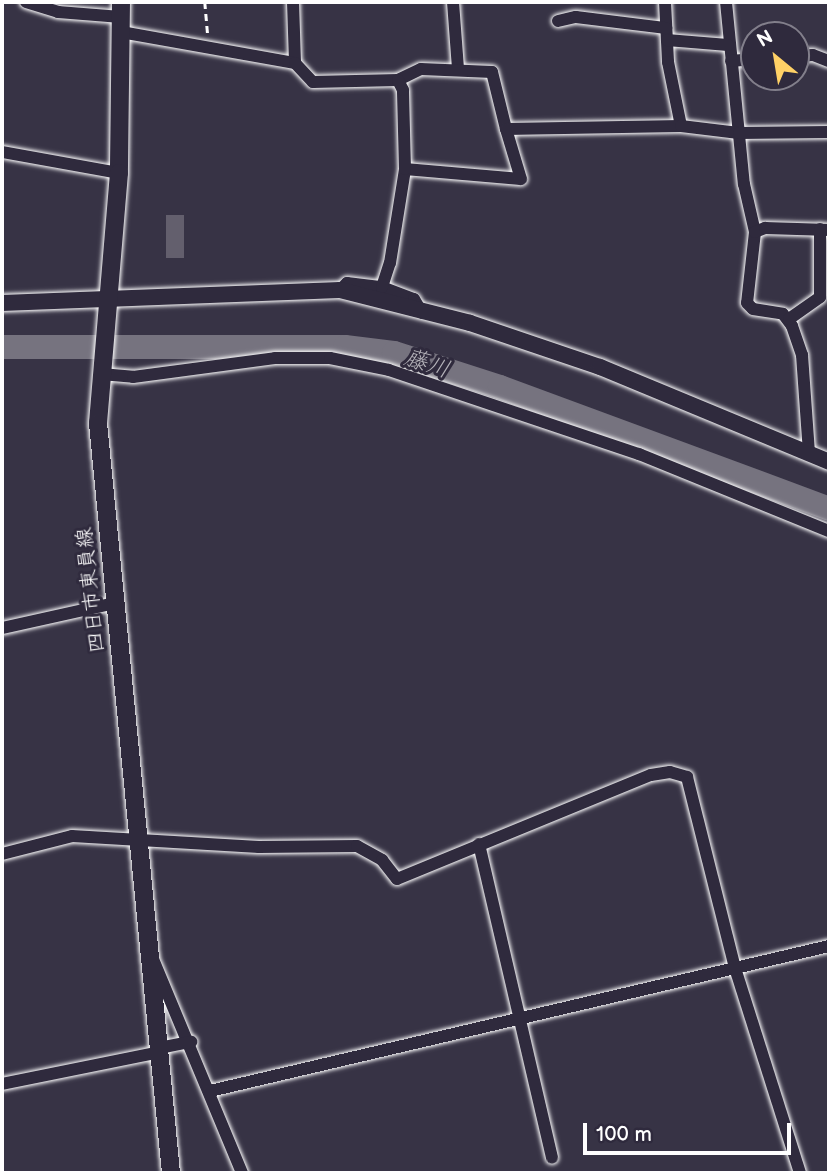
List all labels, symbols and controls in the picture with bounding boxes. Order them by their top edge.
north arrow [740,21,810,91]
text: N [753,26,777,53]
water label: 藤川 [401,344,453,384]
street label: 四日市東員線 [72,526,110,654]
scale bar [586,1108,794,1152]
text: 100 m [596,1122,652,1147]

